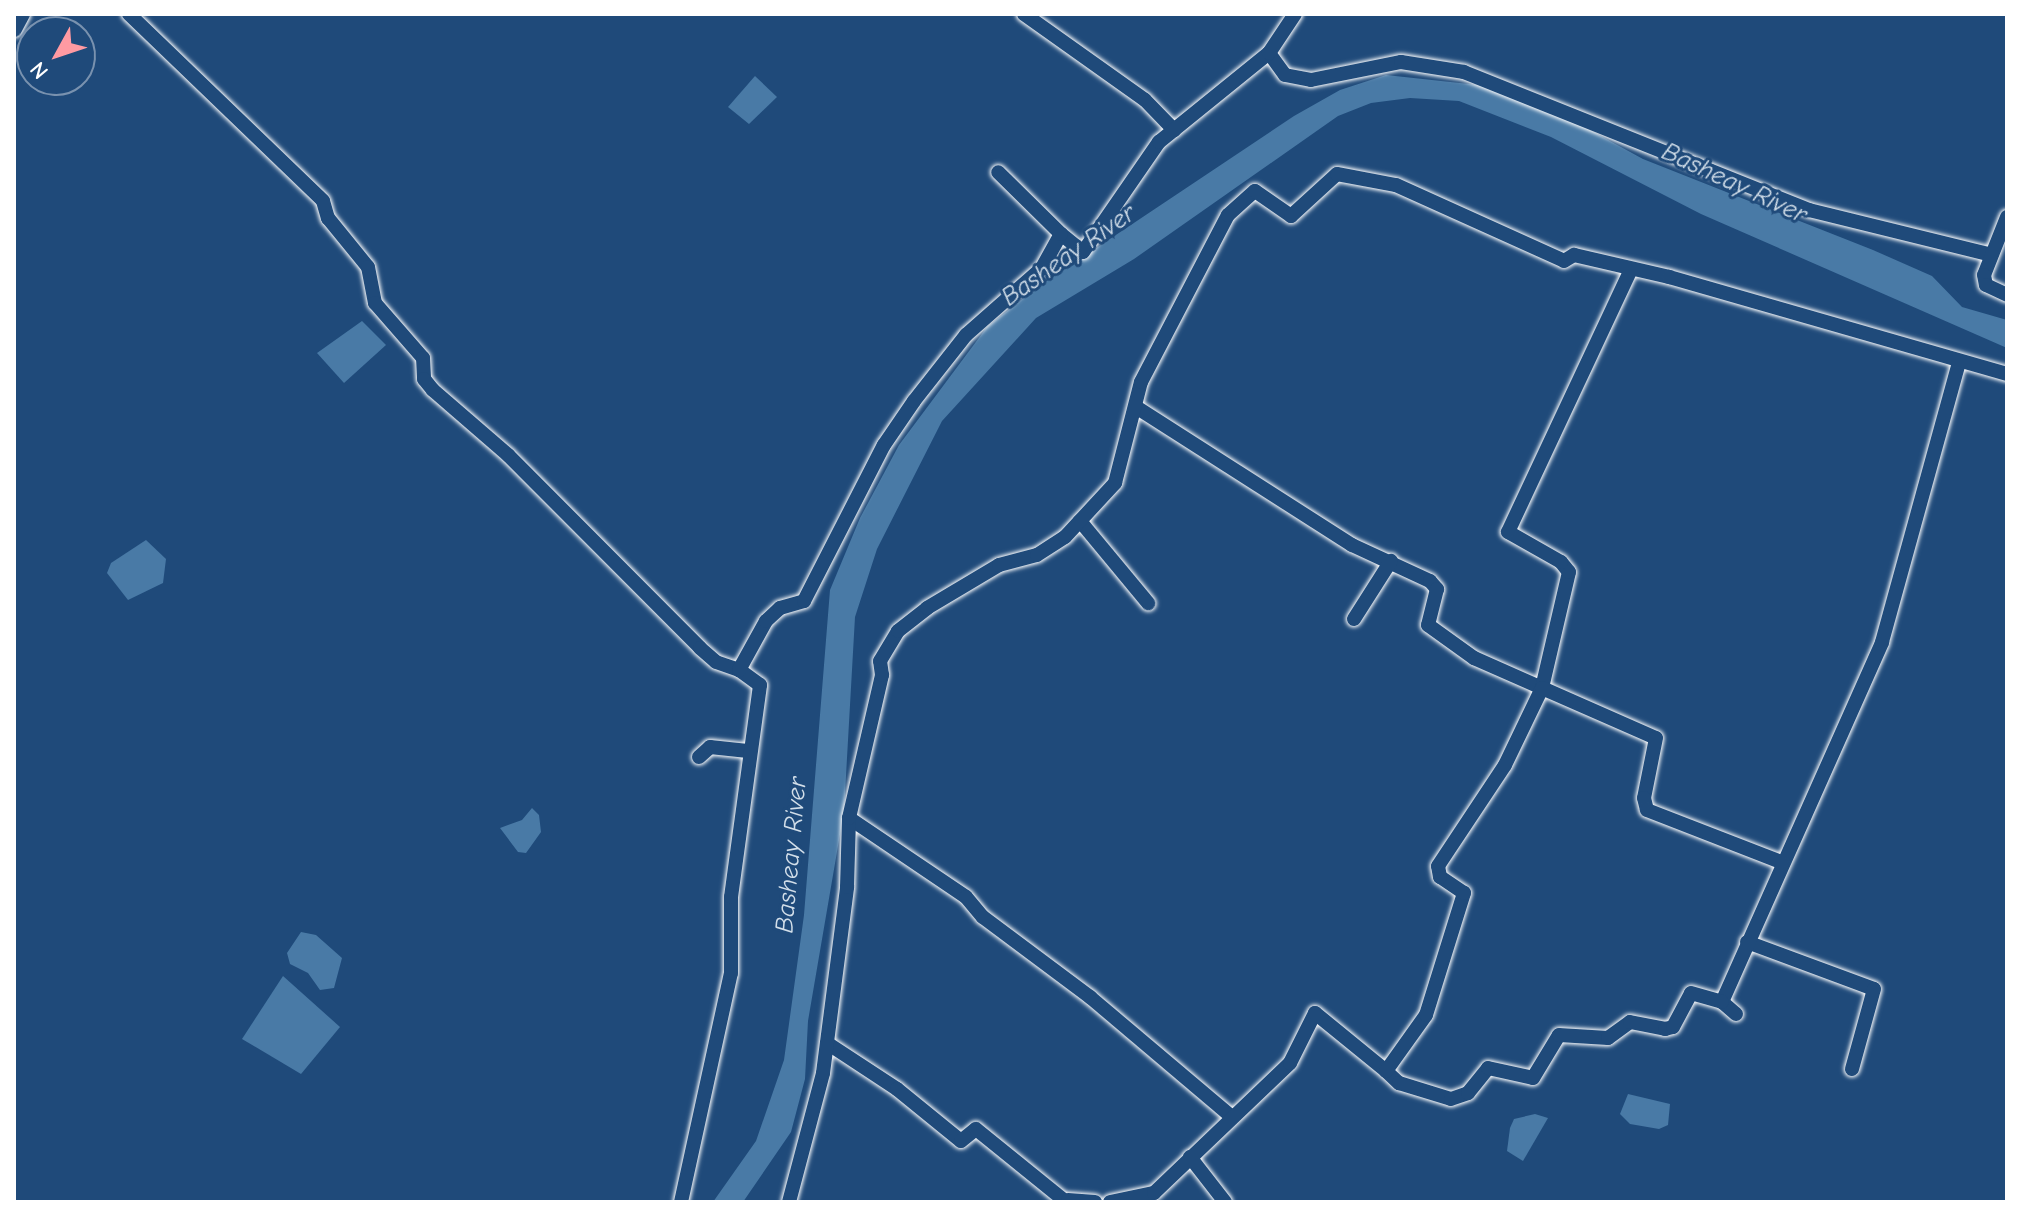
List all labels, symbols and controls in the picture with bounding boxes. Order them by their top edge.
north arrow [16,16,96,96]
text: N [25,56,54,84]
water label: Basheay River [1656,137,1812,231]
water label: Basheay River [996,198,1142,314]
water label: Basheay River [770,776,814,934]

